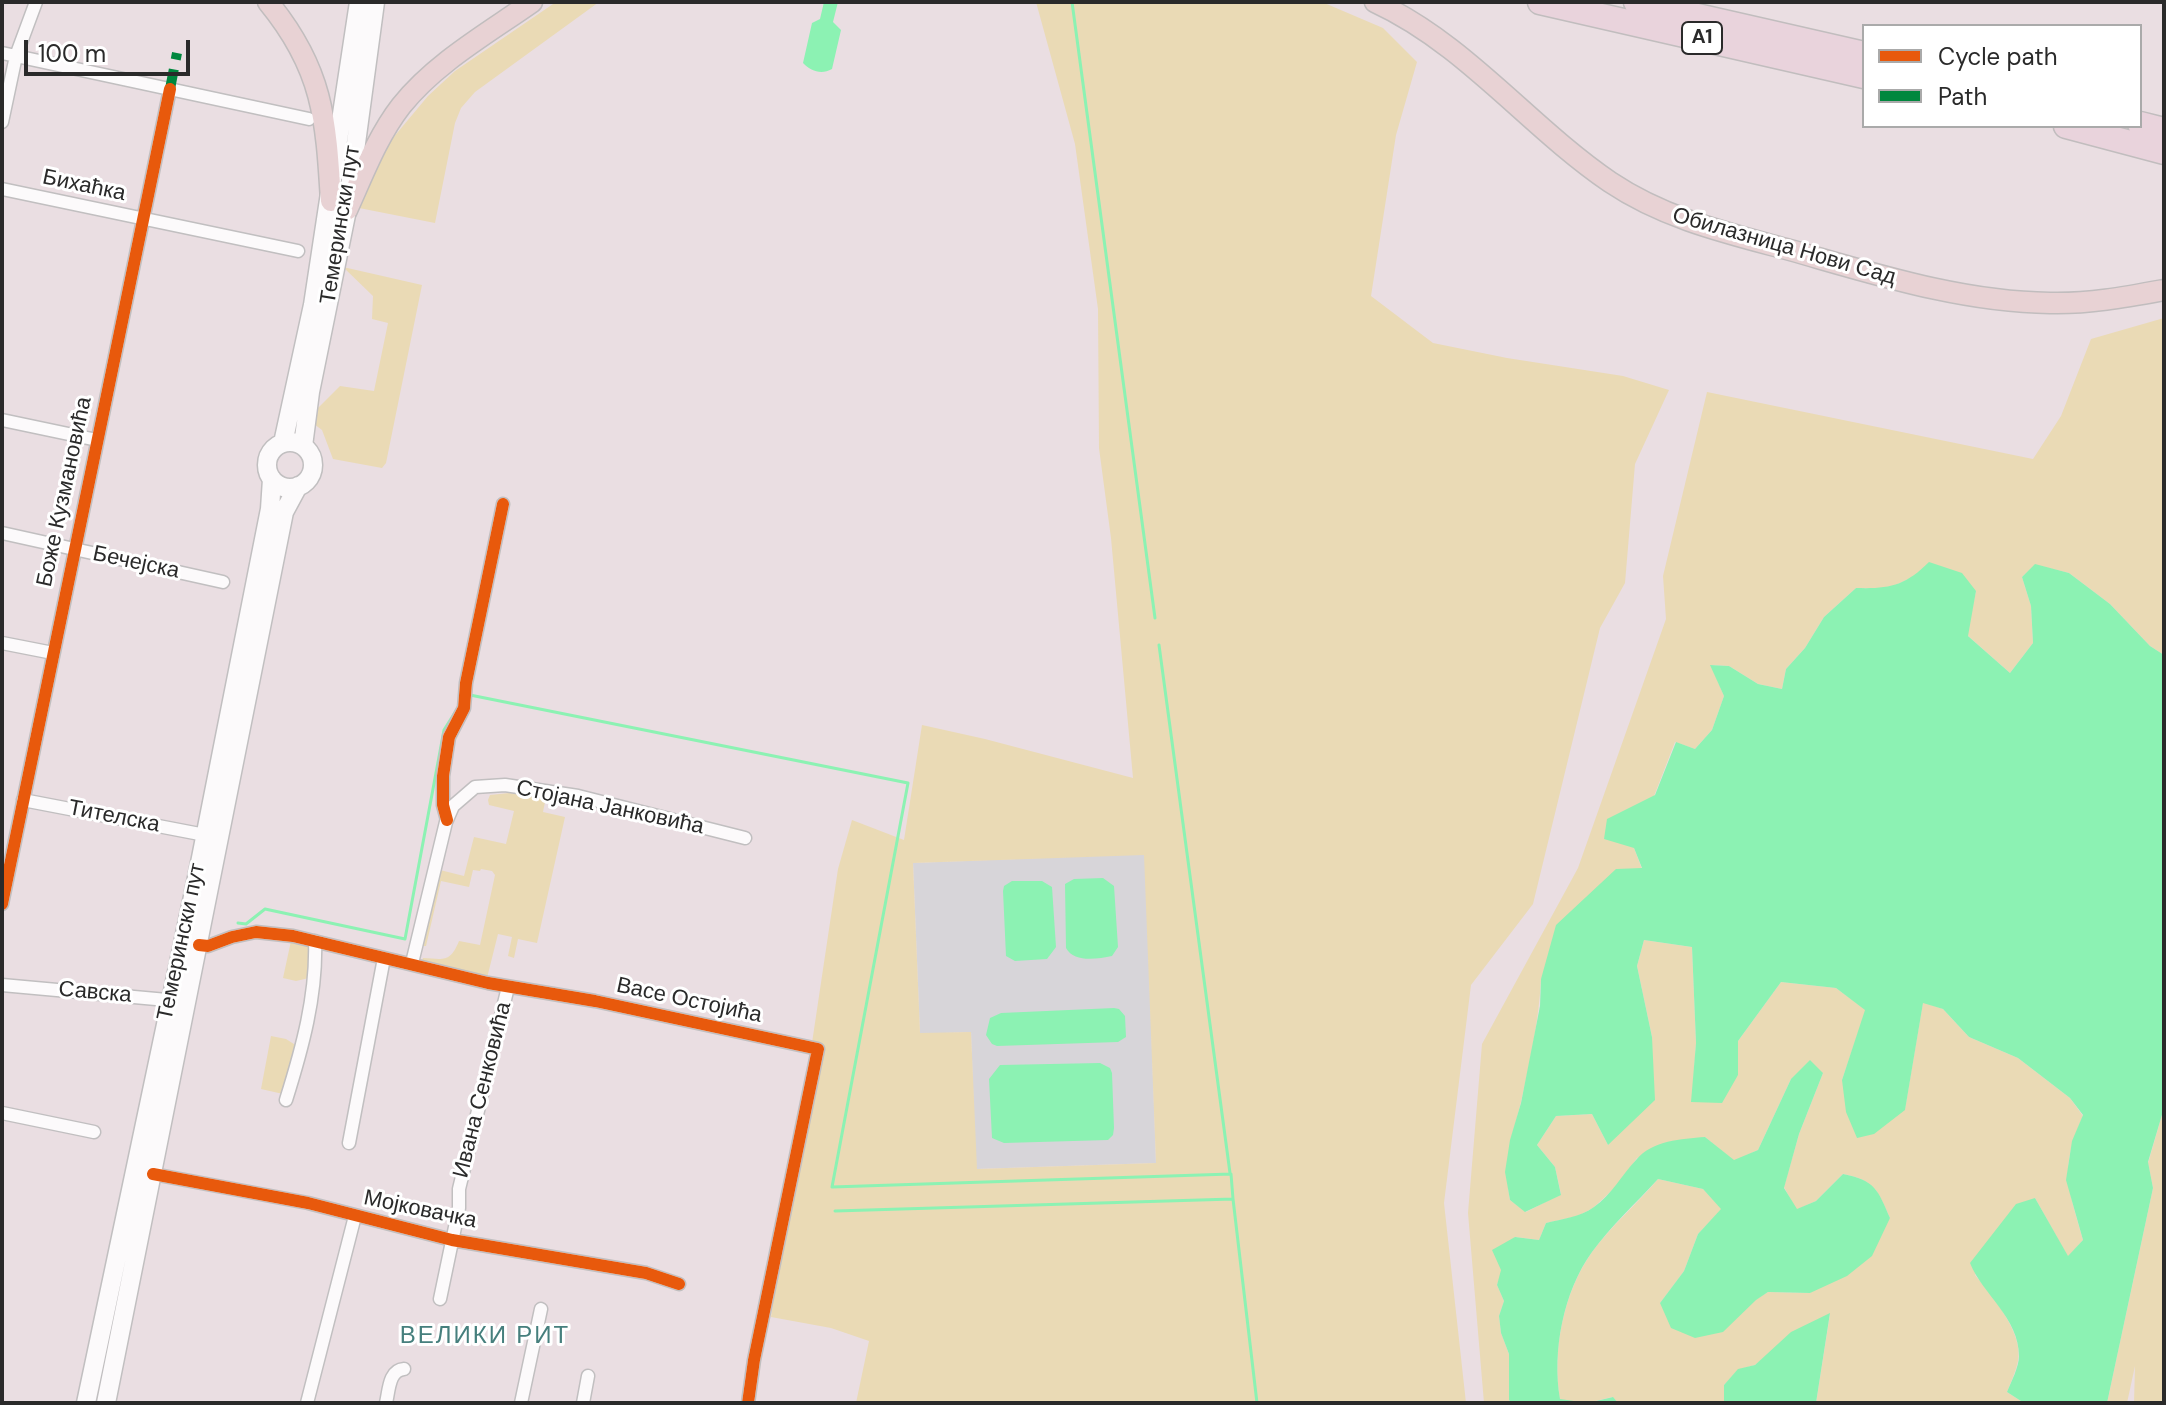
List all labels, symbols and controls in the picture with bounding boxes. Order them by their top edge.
road number: A1 [1682,22,1722,54]
scale bar [28,24,194,74]
legend [1862,24,2142,128]
text: 100 m [38,38,106,69]
text: Cycle path [1938,41,2057,72]
text: Path [1938,81,1987,112]
street label: Темерински пут [315,144,367,306]
street label: Бихаћка [40,164,128,208]
street label: Обилазница Нови Сад [1669,202,1899,292]
street label: Боже Кузмановића [32,395,98,589]
street label: Бечејска [90,541,182,585]
street label: Стојана Јанковића [514,775,706,841]
street label: Тителска [66,795,162,839]
street label: Темерински пут [152,861,212,1023]
street label: Васе Остојића [614,973,764,1029]
street label: Савска [57,977,133,1009]
street label: Ивана Сенковића [448,999,518,1181]
street label: Мојковачка [361,1185,479,1235]
district label: ВЕЛИКИ РИТ [400,1323,570,1351]

